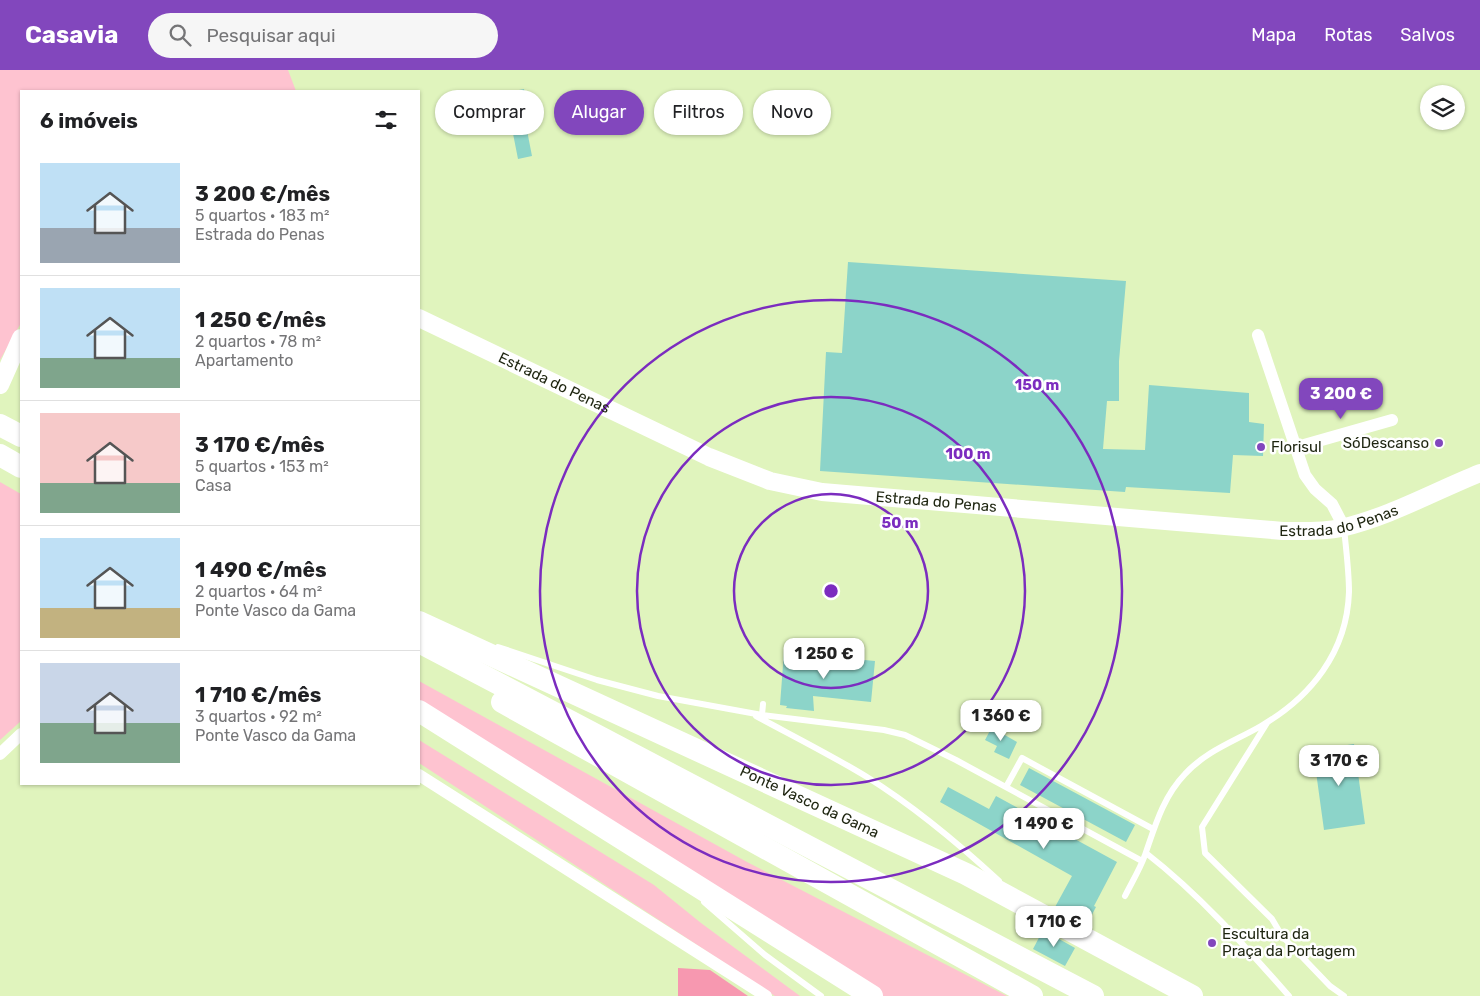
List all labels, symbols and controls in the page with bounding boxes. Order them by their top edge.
search box [148,13,498,58]
text: Casavia [25,21,118,49]
icon: search [166,21,194,49]
text: Pesquisar aqui [206,24,336,47]
text: Mapa [1251,24,1296,46]
text: Rotas [1324,24,1372,46]
text: Salvos [1400,24,1455,46]
map controls [1420,85,1465,130]
button: layers [1420,85,1465,130]
chip: Comprar [435,90,544,135]
chip: Alugar [554,90,644,135]
chip: Filtros [654,90,743,135]
chip: Novo [753,90,831,135]
icon: filters [372,106,400,134]
text: 6 imóveis [40,108,138,133]
text: 3 200 €/mês [195,181,330,206]
icon: home [80,183,140,243]
text: 5 quartos · 183 m² [195,206,329,225]
text: Estrada do Penas [195,225,325,244]
text: 1 250 €/mês [195,307,326,332]
icon: home [80,308,140,368]
text: 2 quartos · 78 m² [195,332,321,351]
street label: Estrada do Penas [496,348,613,417]
text: Apartamento [195,351,293,370]
text: 150 m [1015,376,1059,394]
pin: 3 200 € [1295,378,1387,420]
text: 3 200 € [1310,384,1372,403]
text: 3 170 €/mês [195,432,325,457]
icon: home [80,433,140,493]
place label: SóDescanso [1343,434,1429,452]
marker: SóDescanso [1433,437,1445,449]
place label: Florisul [1271,438,1322,456]
marker: Florisul [1255,441,1267,453]
text: 100 m [946,445,990,463]
text: 5 quartos · 153 m² [195,457,329,476]
text: Casa [195,476,231,495]
street label: Estrada do Penas [875,488,998,516]
street label: Estrada do Penas [1279,501,1401,540]
text: 50 m [882,514,918,532]
text: 1 490 €/mês [195,557,327,582]
icon: home [80,558,140,618]
text: 2 quartos · 64 m² [195,582,322,601]
centre of rings [822,582,840,600]
text: Ponte Vasco da Gama [195,601,356,620]
pin: 1 250 € [778,638,870,680]
text: 1 250 € [795,644,853,663]
text: 1 710 €/mês [195,682,321,707]
icon: home [80,683,140,743]
pin: 1 360 € [955,700,1047,742]
text: 1 360 € [971,706,1031,725]
text: 3 quartos · 92 m² [195,707,322,726]
text: Ponte Vasco da Gama [195,726,356,745]
pin: 3 170 € [1293,744,1385,787]
text: 3 170 € [1310,751,1368,770]
street label: Ponte Vasco da Gama [737,762,882,842]
pin: 1 490 € [998,808,1090,850]
text: 1 490 € [1014,814,1074,833]
pin: 1 710 € [1008,906,1100,948]
text: 1 710 € [1026,912,1082,931]
place label: Escultura da Praça da Portagem [1222,925,1355,960]
marker: Escultura da Praça da Portagem [1206,937,1218,949]

